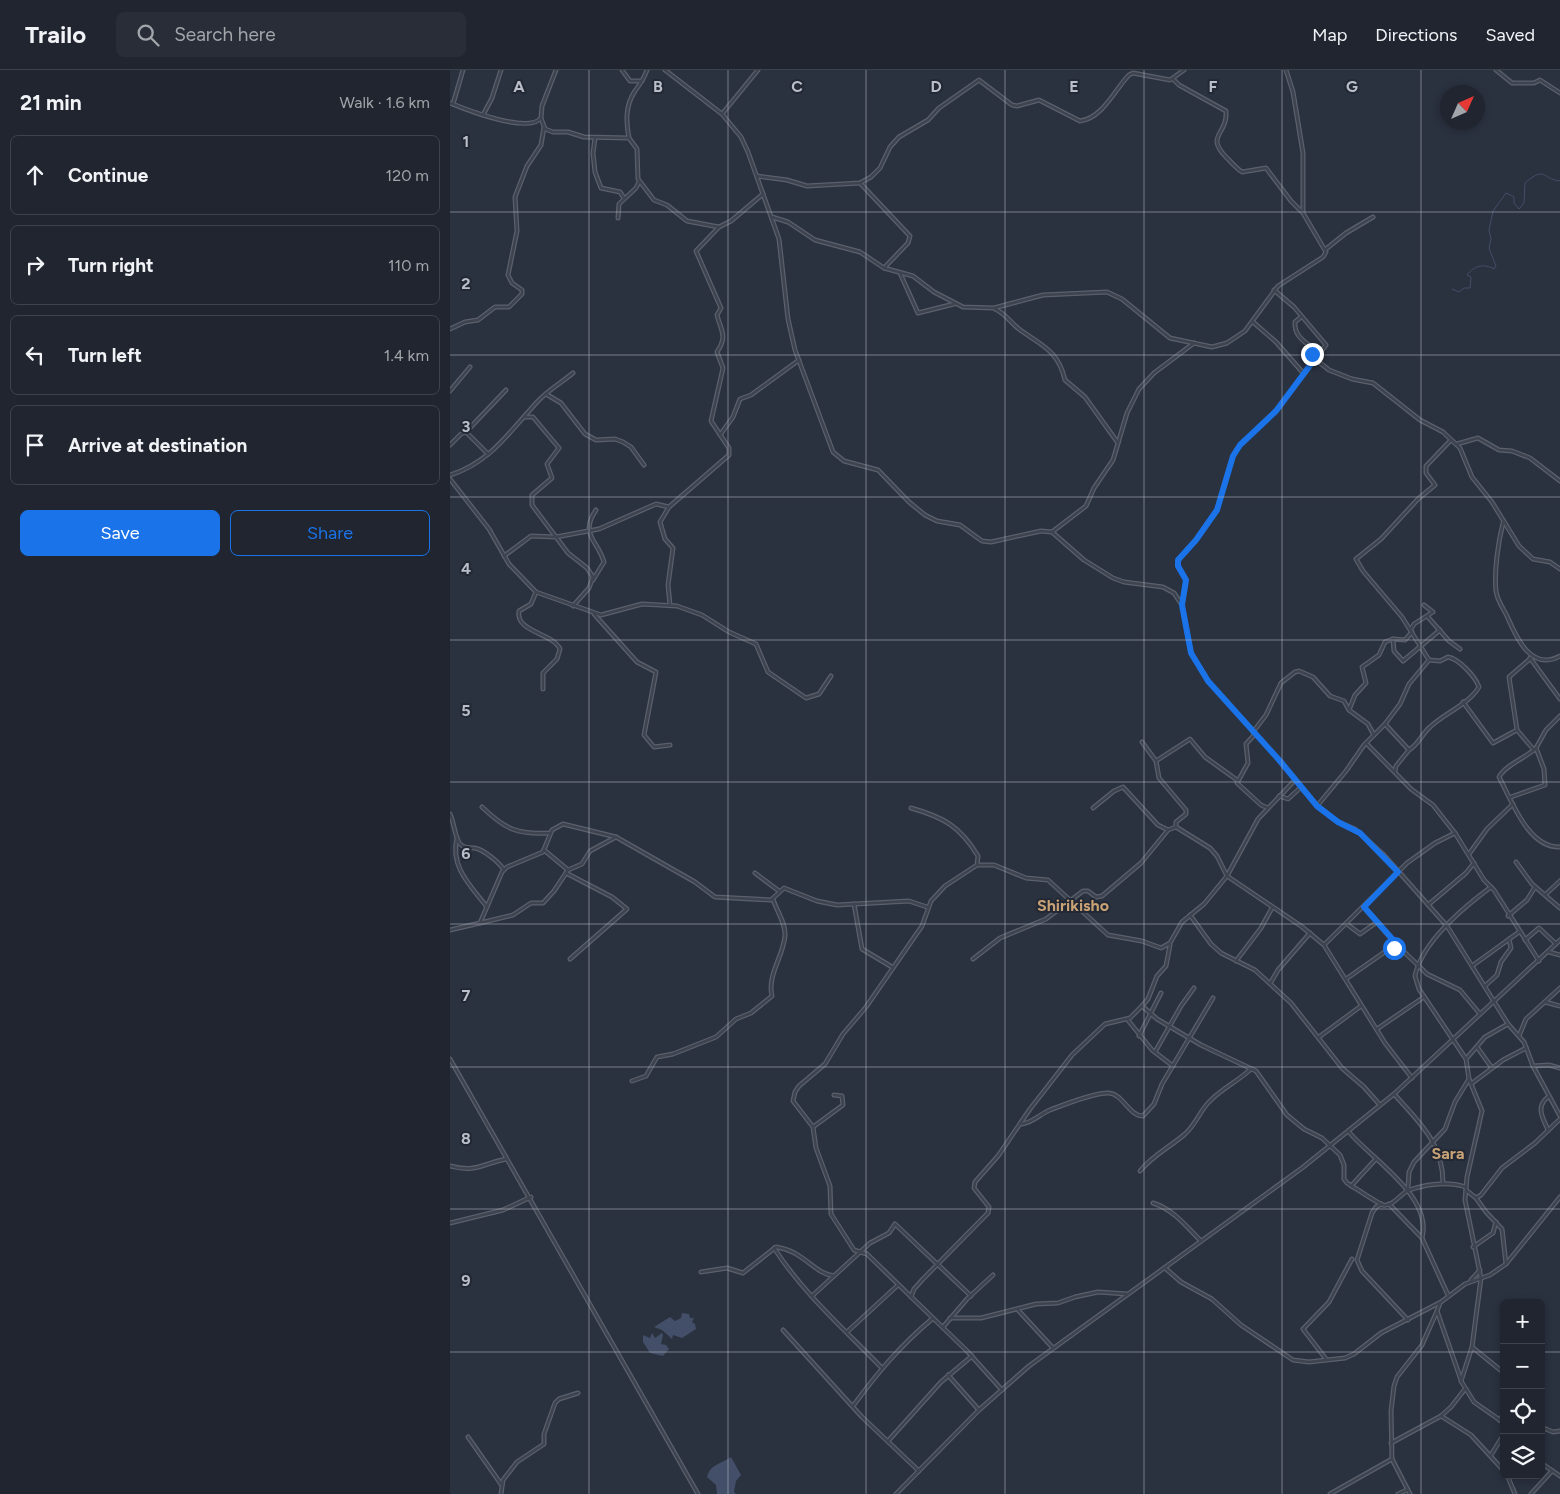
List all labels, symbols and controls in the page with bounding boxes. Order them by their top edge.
search box [116,12,466,57]
text: Trailo [25,20,86,49]
icon: search [134,21,162,49]
text: Search here [174,23,276,46]
text: Map [1312,24,1347,46]
text: Directions [1375,24,1457,46]
text: Saved [1485,24,1535,46]
text: A [513,77,525,96]
text: B [653,77,663,96]
text: C [791,77,803,96]
text: D [930,77,942,96]
text: E [1069,77,1079,96]
text: F [1209,77,1218,96]
text: G [1346,77,1358,96]
north arrow [1440,85,1485,130]
text: 21 min [20,90,82,115]
text: Walk · 1.6 km [340,93,430,112]
text: 1 [463,132,469,151]
icon: ahead [21,161,49,189]
text: Continue [68,164,148,187]
text: 120 m [386,166,429,185]
icon: right [21,251,49,279]
text: Turn right [68,254,154,277]
text: 110 m [388,256,429,275]
text: 2 [461,274,471,293]
icon: left [21,341,49,369]
route end [1301,343,1324,366]
text: Turn left [68,344,142,367]
text: 1.4 km [384,346,429,365]
text: 3 [462,417,471,436]
icon: arrive [21,431,49,459]
text: Arrive at destination [68,434,247,457]
button: Save [20,510,220,556]
button: Share [230,510,430,556]
text: 4 [461,559,471,578]
text: 5 [461,701,471,720]
text: 6 [461,844,471,863]
district label: Shirikisho [1037,896,1109,915]
route start [1383,937,1406,960]
text: 7 [462,986,471,1005]
text: 8 [461,1129,471,1148]
district label: Sara [1432,1144,1464,1163]
text: 9 [461,1271,471,1290]
map controls [1500,1299,1545,1479]
button: + [1500,1299,1545,1344]
button: − [1500,1344,1545,1389]
button: locate [1500,1389,1545,1434]
button: layers [1500,1434,1545,1479]

